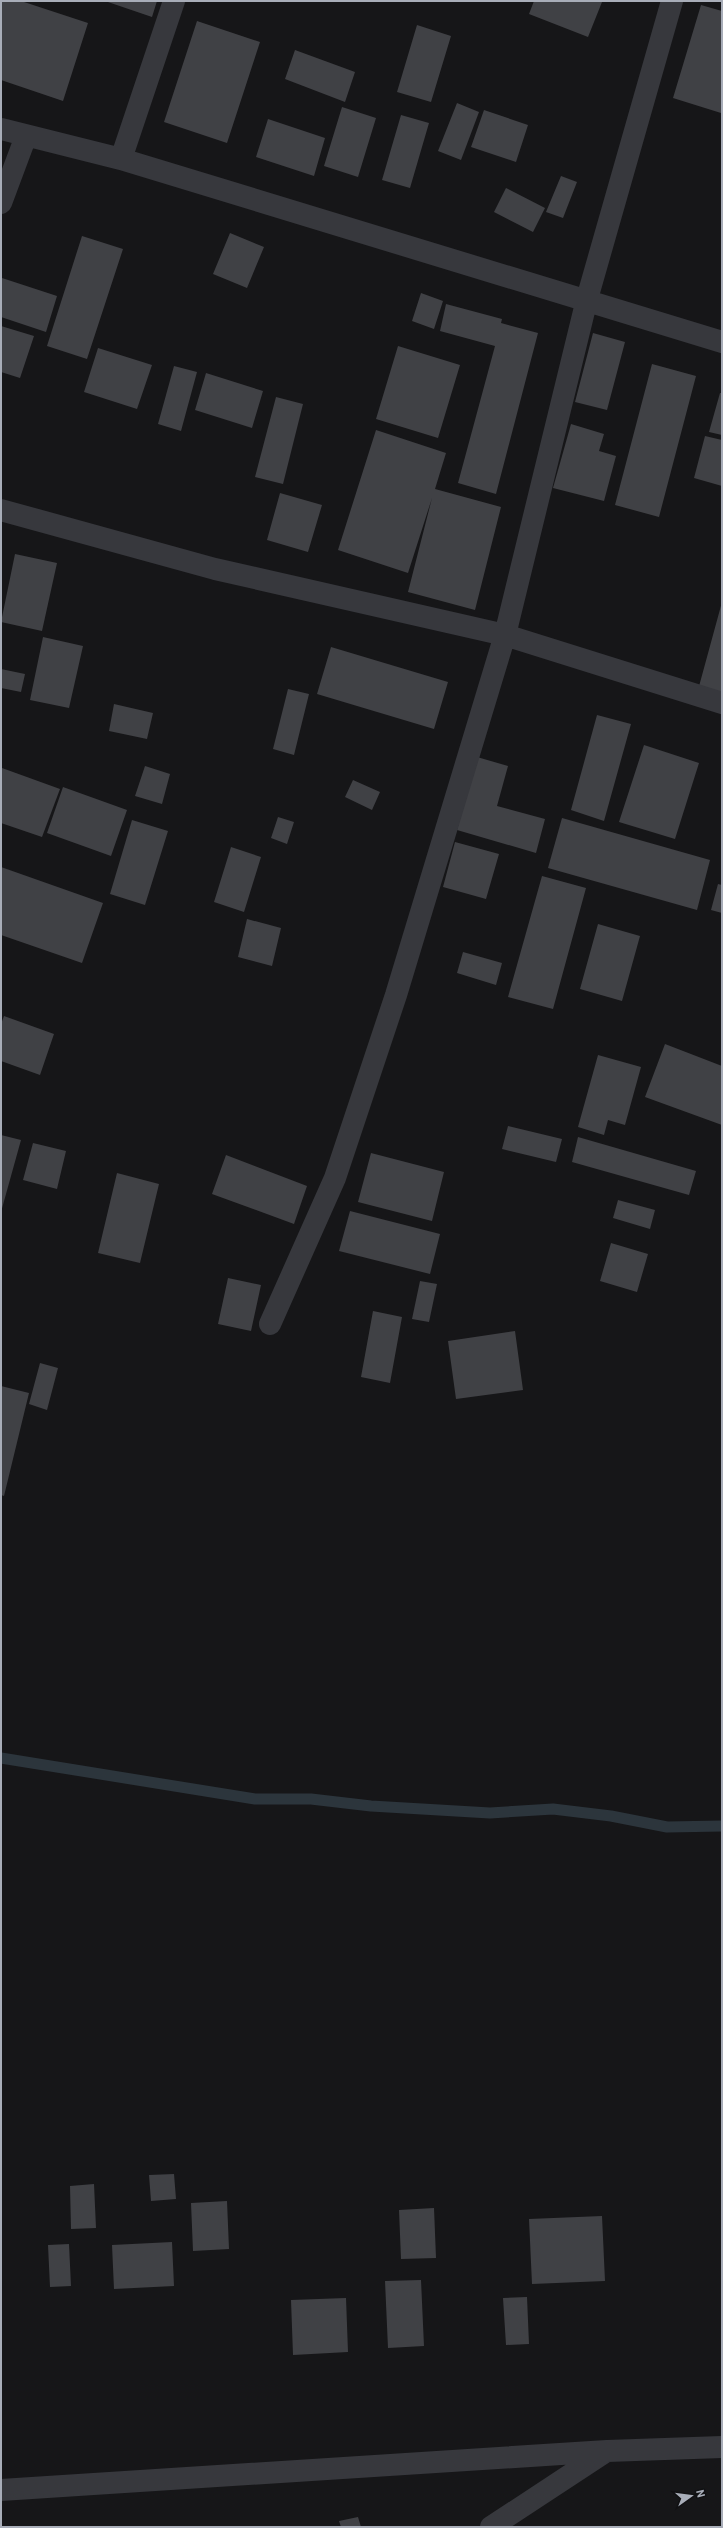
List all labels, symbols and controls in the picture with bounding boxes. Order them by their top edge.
north arrow [671,2476,711,2516]
text: N [694,2488,708,2499]

